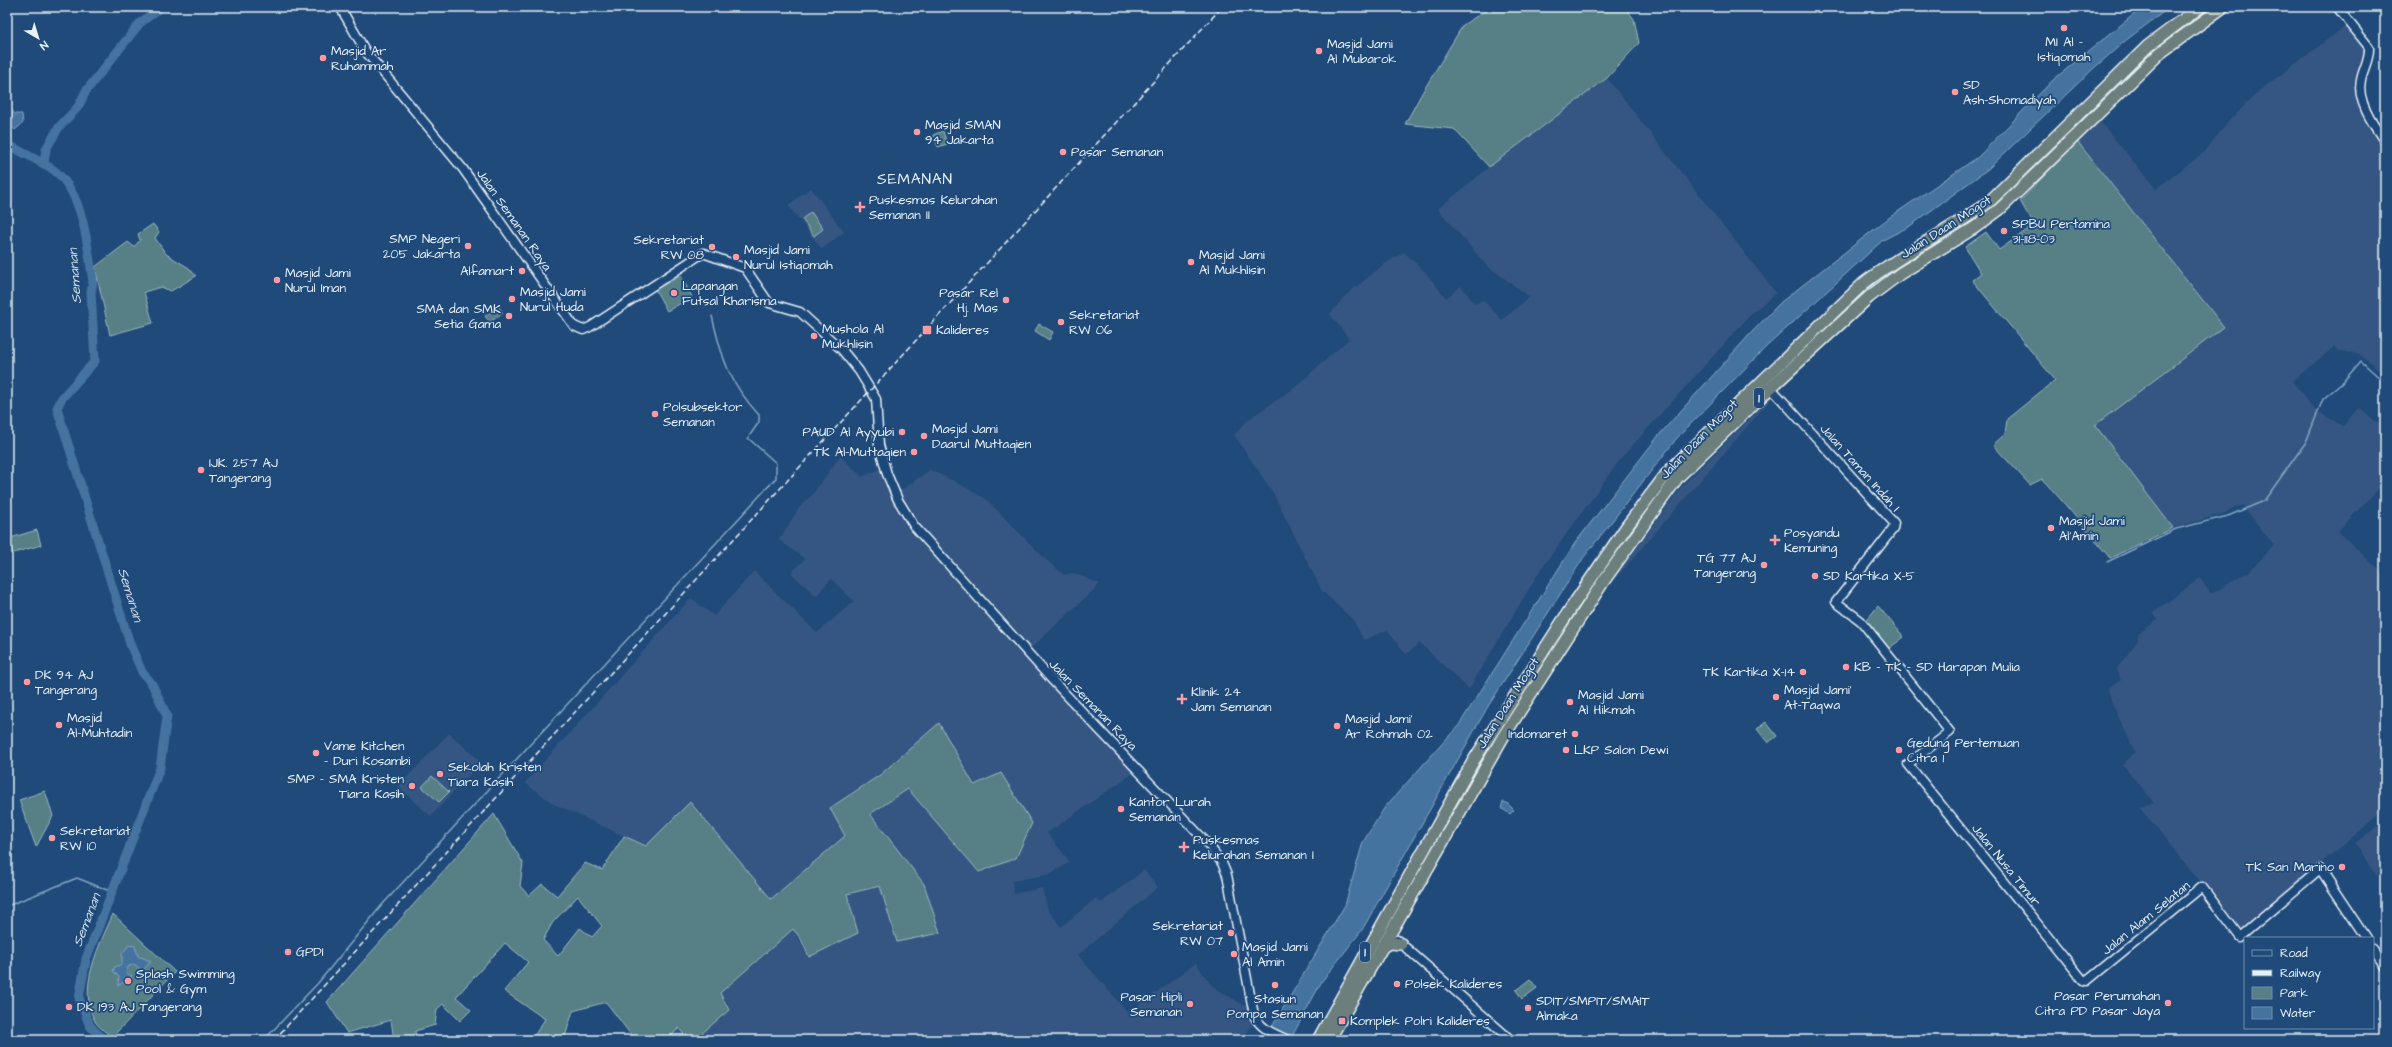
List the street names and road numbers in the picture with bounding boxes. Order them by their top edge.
street label: Jalan Semanan Raya [471,166,556,275]
street label: Jalan Daan Mogot [1897,191,1996,264]
road number: 1 [1754,388,1764,408]
street label: Jalan Daan Mogot [1656,395,1743,484]
street label: Jalan Taman Indah I [1816,420,1904,516]
street label: Jalan Daan Mogot [1473,653,1545,753]
street label: Jalan Semanan Raya [1044,655,1142,756]
street label: Jalan Nusa Timur [1967,820,2045,910]
street label: Jalan Alam Selatan [2098,877,2194,959]
road number: 1 [1360,942,1370,962]

